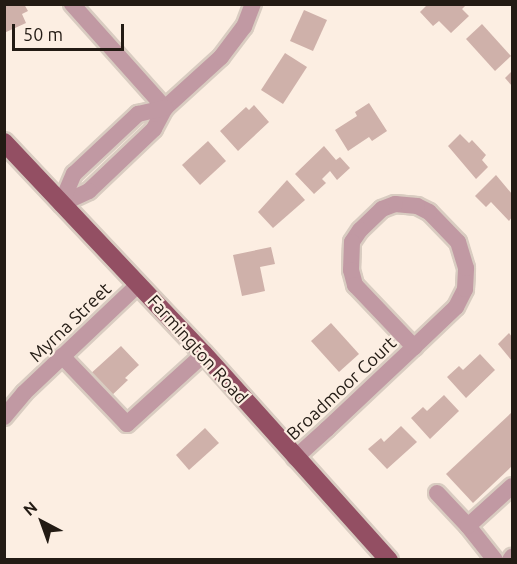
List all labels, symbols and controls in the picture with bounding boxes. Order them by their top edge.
scale bar [15,12,128,50]
text: 50 m [23,24,63,44]
street label: Myrna Street [25,278,115,366]
street label: Farmington Road [144,290,252,408]
street label: Broadmoor Court [282,332,400,444]
north arrow [12,492,72,552]
text: N [20,498,41,519]

